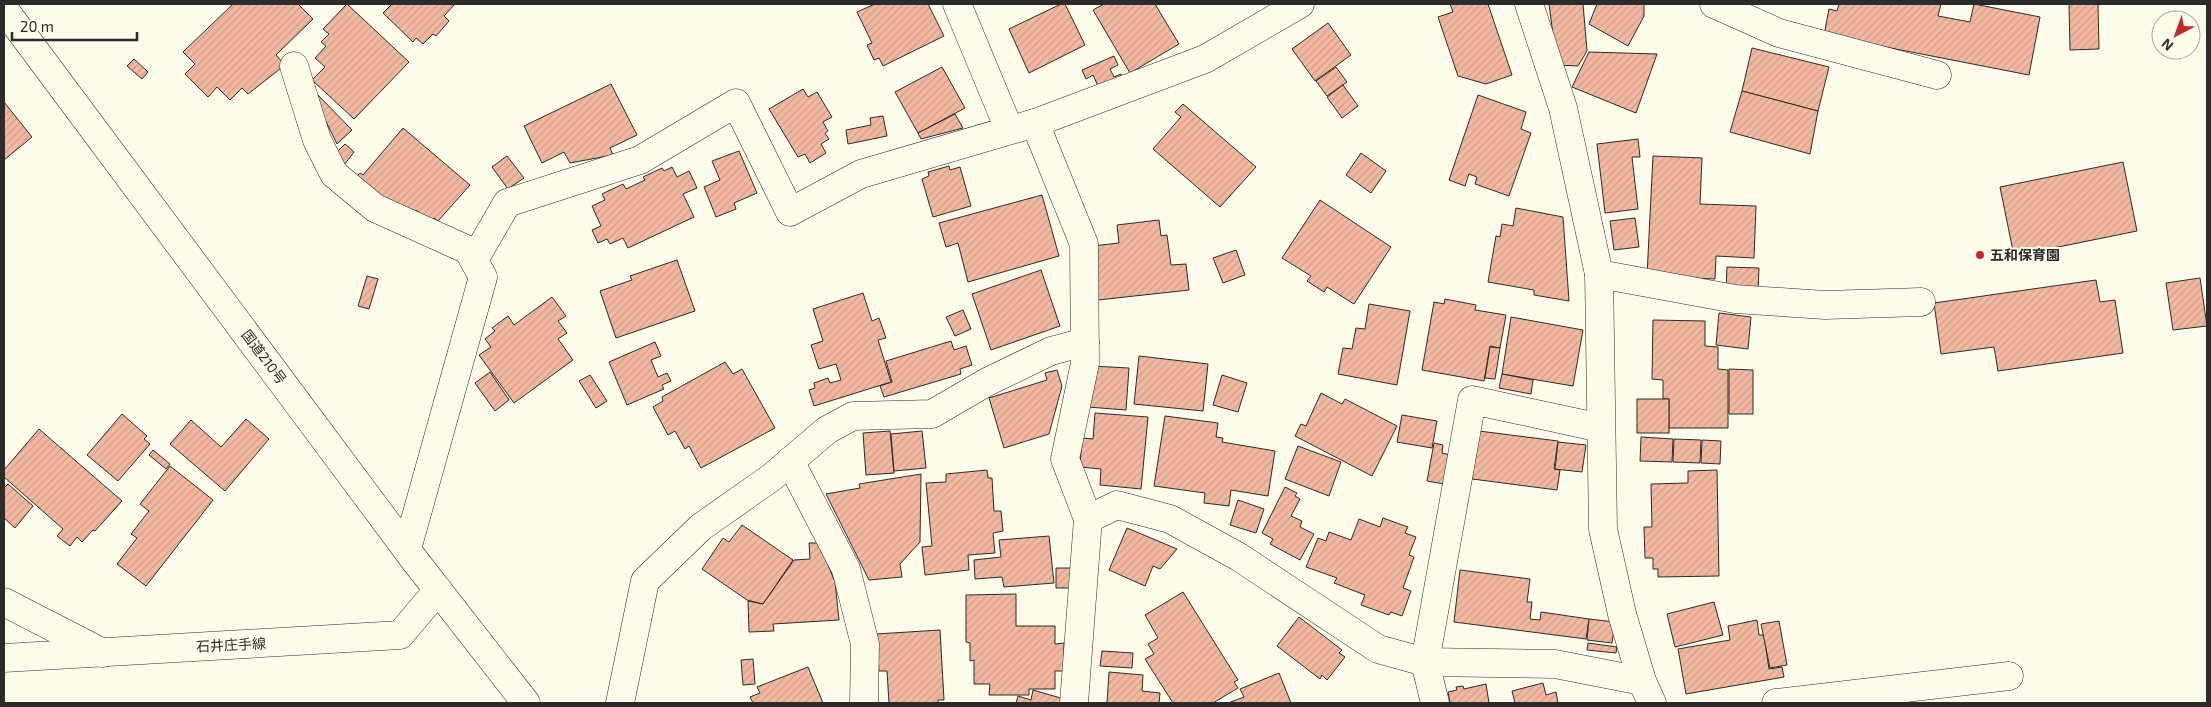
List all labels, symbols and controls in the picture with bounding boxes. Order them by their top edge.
scale bar [12,10,138,42]
north arrow [2151,10,2201,60]
text: 20 m [20,17,54,35]
text: N [2158,35,2177,55]
place label: 五和保育園 [1990,246,2060,263]
marker: 五和保育園 [1974,249,1986,261]
street label: 国道210号 [238,326,290,387]
street label: 石井庄手線 [196,634,266,655]

